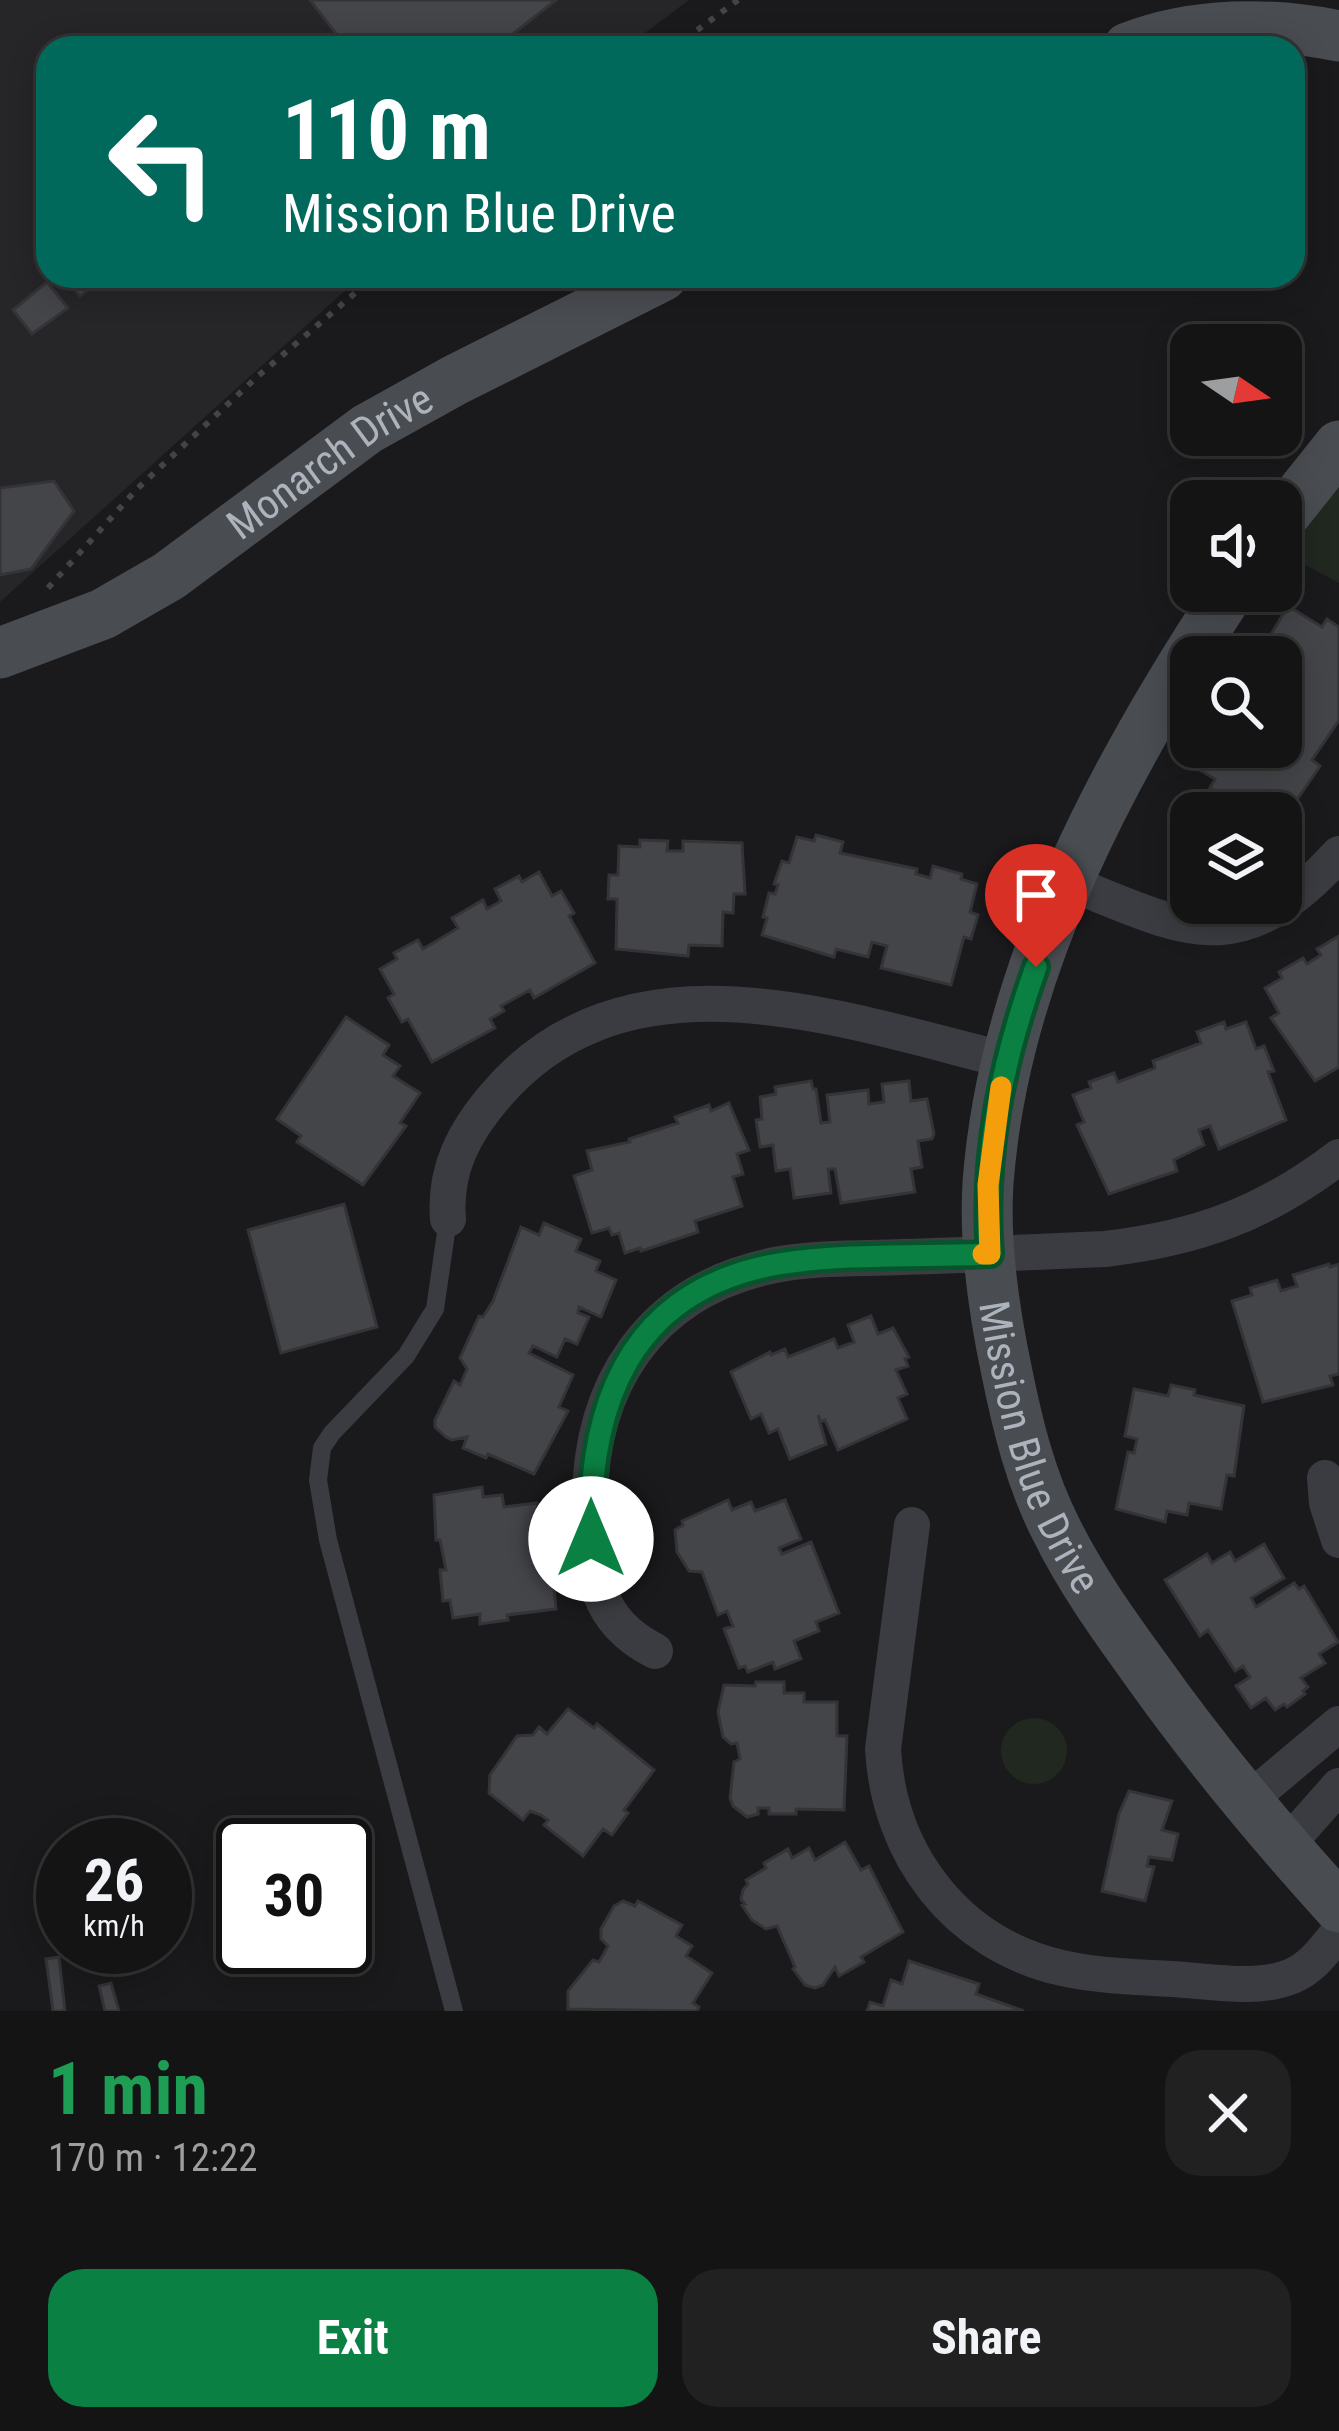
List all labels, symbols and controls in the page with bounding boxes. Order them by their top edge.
text: 110 m [282,81,491,180]
icon: left [84,84,240,240]
text: Mission Blue Drive [282,182,676,245]
north arrow [1170,324,1302,456]
map controls [1170,324,1302,924]
street label: Monarch Drive [218,374,441,549]
button: sound [1170,480,1302,612]
button: search [1170,636,1302,768]
button: layers [1170,792,1302,924]
pin [985,844,1087,967]
icon: arrive [1003,862,1069,928]
street label: Mission Blue Drive [969,1297,1110,1602]
position arrow [528,1476,654,1602]
speed limit sign: 30 [216,1818,372,1974]
text: 26 [84,1845,144,1916]
text: km/h [83,1908,145,1943]
text: 1 min [48,2047,208,2132]
button: close [1165,2050,1291,2176]
text: 170 m · 12:22 [48,2135,258,2181]
button: Exit [48,2269,658,2407]
button: Share [682,2269,1291,2407]

